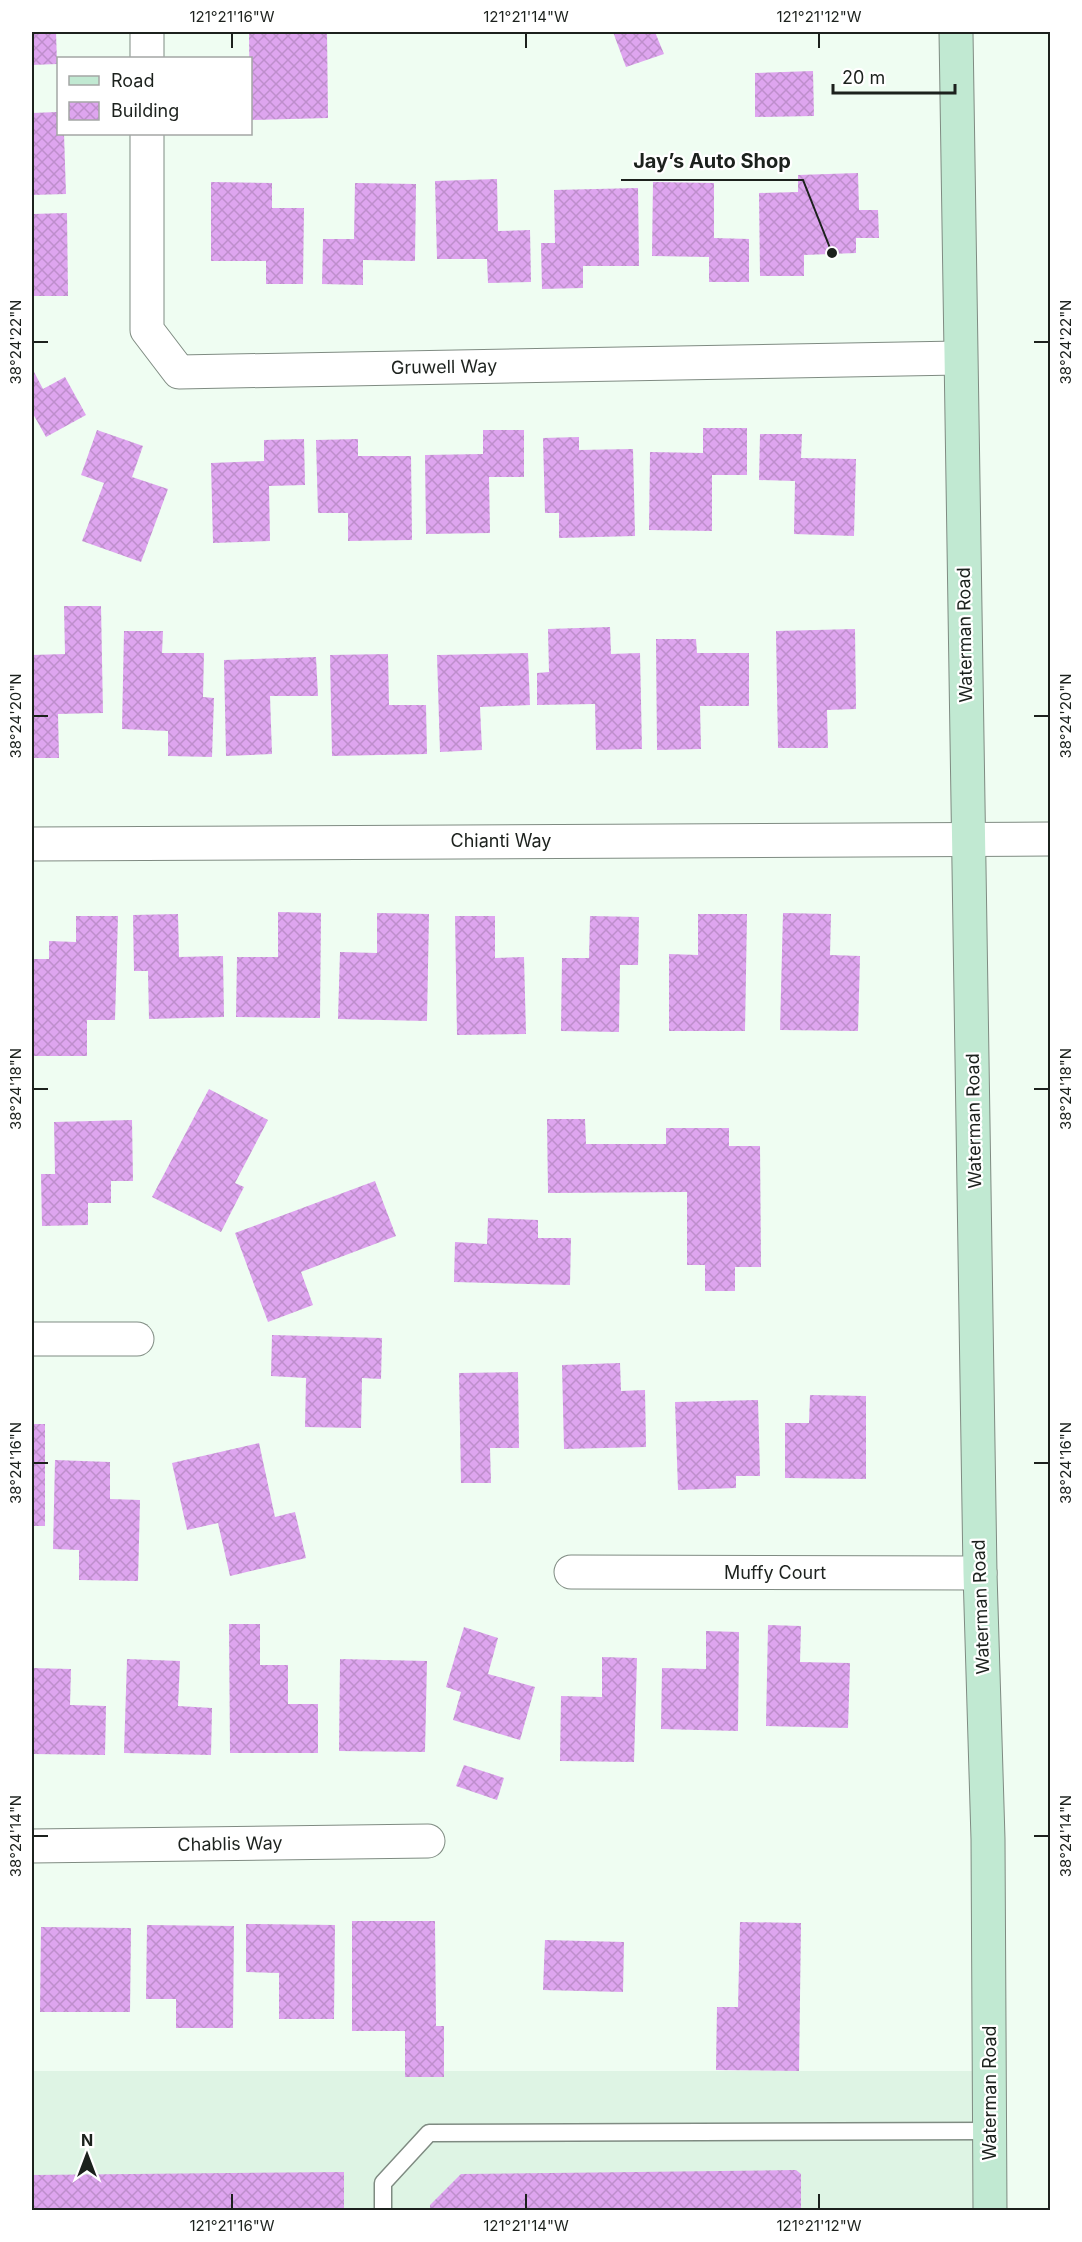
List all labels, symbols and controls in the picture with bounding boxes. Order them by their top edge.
text: 121°21'16"W [189,7,275,26]
text: 121°21'14"W [483,7,569,26]
text: 121°21'12"W [777,7,862,26]
legend [57,57,252,135]
scale bar [833,57,954,95]
text: 20 m [842,67,885,88]
text: Road [111,70,154,91]
text: Building [111,100,179,121]
callout: Jay’s Auto Shop [621,142,803,180]
text: Jay’s Auto Shop [633,149,791,173]
text: 38°24'22"N [6,300,25,384]
text: 38°24'22"N [1056,300,1075,384]
street label: Gruwell Way [391,355,497,378]
street label: Waterman Road [953,567,976,703]
text: 38°24'20"N [6,673,25,759]
text: 38°24'20"N [1056,673,1075,759]
street label: Chianti Way [451,830,552,851]
text: 38°24'18"N [6,1048,25,1130]
text: 38°24'18"N [1056,1048,1075,1130]
street label: Waterman Road [962,1053,985,1189]
text: 38°24'16"N [6,1422,25,1504]
text: 38°24'16"N [1056,1422,1075,1504]
street label: Waterman Road [968,1539,993,1675]
street label: Muffy Court [724,1562,826,1583]
text: 38°24'14"N [6,1795,25,1877]
text: 38°24'14"N [1056,1795,1075,1877]
street label: Chablis Way [177,1832,283,1855]
street label: Waterman Road [979,2025,1000,2161]
north arrow [57,2125,117,2185]
text: N [81,2130,93,2150]
text: 121°21'16"W [189,2216,275,2235]
text: 121°21'14"W [483,2216,569,2235]
text: 121°21'12"W [777,2216,862,2235]

